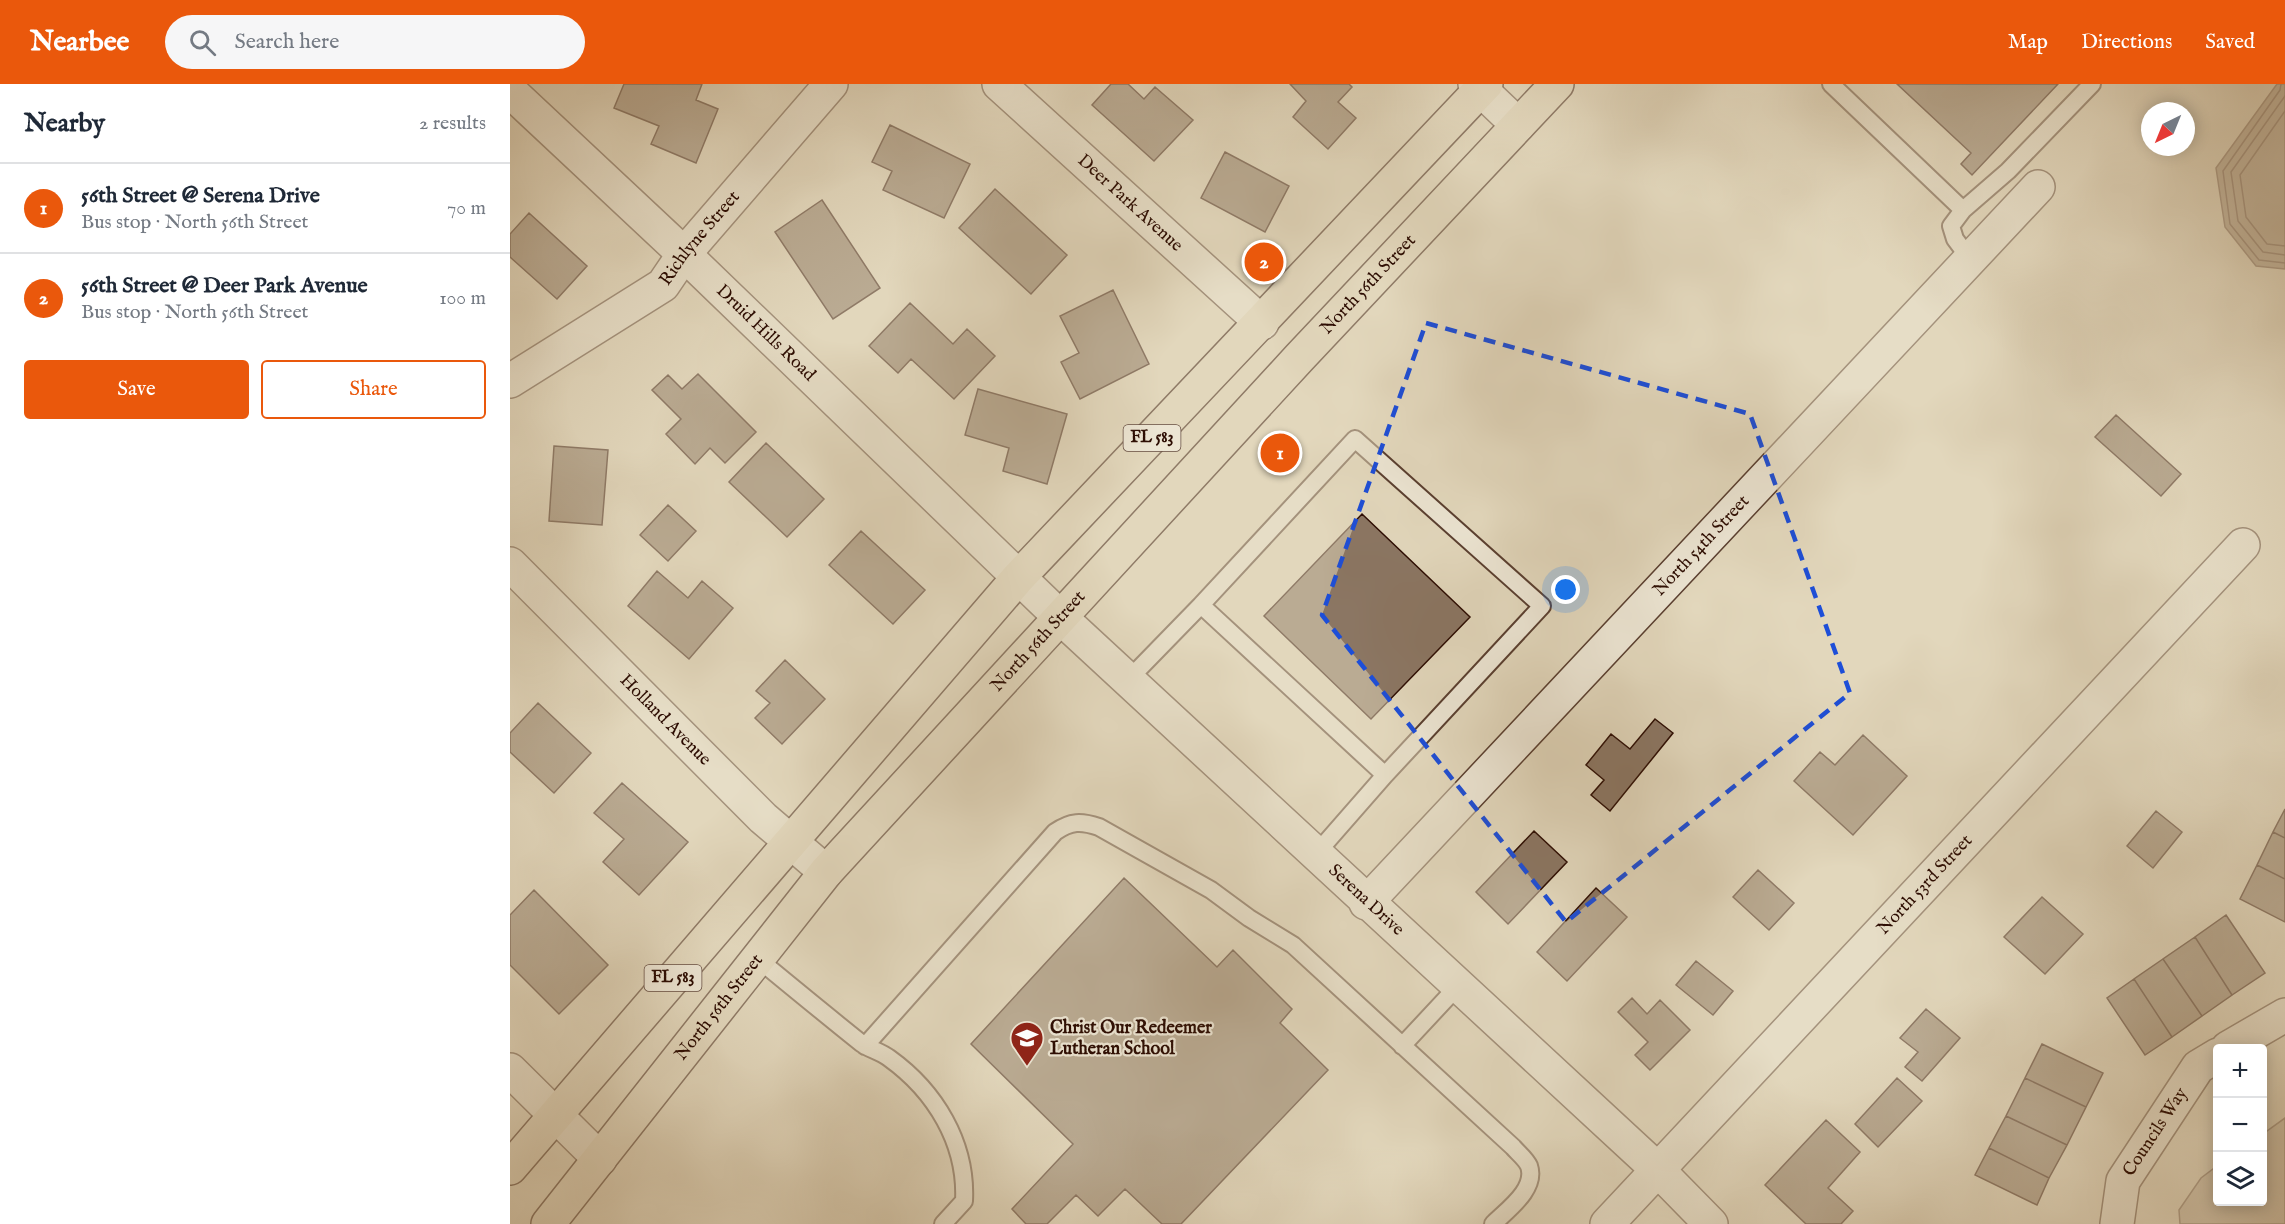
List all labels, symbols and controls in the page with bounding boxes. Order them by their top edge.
search box [165,15,585,69]
text: Nearbee [30,25,129,60]
icon: search [186,26,219,59]
text: Search here [234,28,339,56]
text: Map [2008,29,2048,56]
text: Directions [2081,29,2172,56]
text: Saved [2205,29,2255,56]
north arrow [2141,102,2195,156]
text: Nearby [24,107,105,140]
text: 2 results [419,111,486,136]
street label: Deer Park Avenue [1072,149,1188,257]
text: 56th Street @ Serena Drive [81,182,320,210]
street label: Richlyne Street [654,186,745,290]
text: 1 [40,196,47,221]
text: 70 m [447,196,486,221]
text: Bus stop · North 56th Street [81,210,308,235]
street label: North 56th Street [1315,229,1421,340]
pin: 2 [1244,240,1284,285]
text: 56th Street @ Deer Park Avenue [81,272,368,300]
street label: Druid Hills Road [711,280,821,387]
text: 2 [39,286,48,311]
text: 100 m [439,286,486,311]
text: Bus stop · North 56th Street [81,300,308,325]
button: Save [24,360,249,419]
button: Share [261,360,486,419]
road number: FL 583 [1124,425,1180,451]
pin: 1 [1260,430,1300,476]
street label: North 54th Street [1648,490,1754,601]
your location [1551,575,1580,604]
street label: North 56th Street [986,586,1091,697]
street label: Holland Avenue [615,669,716,771]
street label: North 53rd Street [1872,830,1977,940]
street label: Serena Drive [1323,859,1409,941]
street label: North 56th Street [670,949,768,1065]
road number: FL 583 [644,965,702,991]
place label: Christ Our Redeemer Lutheran School [1050,1017,1212,1061]
school or university icon: Christ Our Redeemer Lutheran School [1009,1020,1045,1067]
map controls [2213,1044,2267,1206]
button: + [2213,1044,2267,1098]
street label: Councils Way [2118,1083,2193,1181]
button: − [2213,1098,2267,1152]
button: layers [2213,1152,2267,1206]

